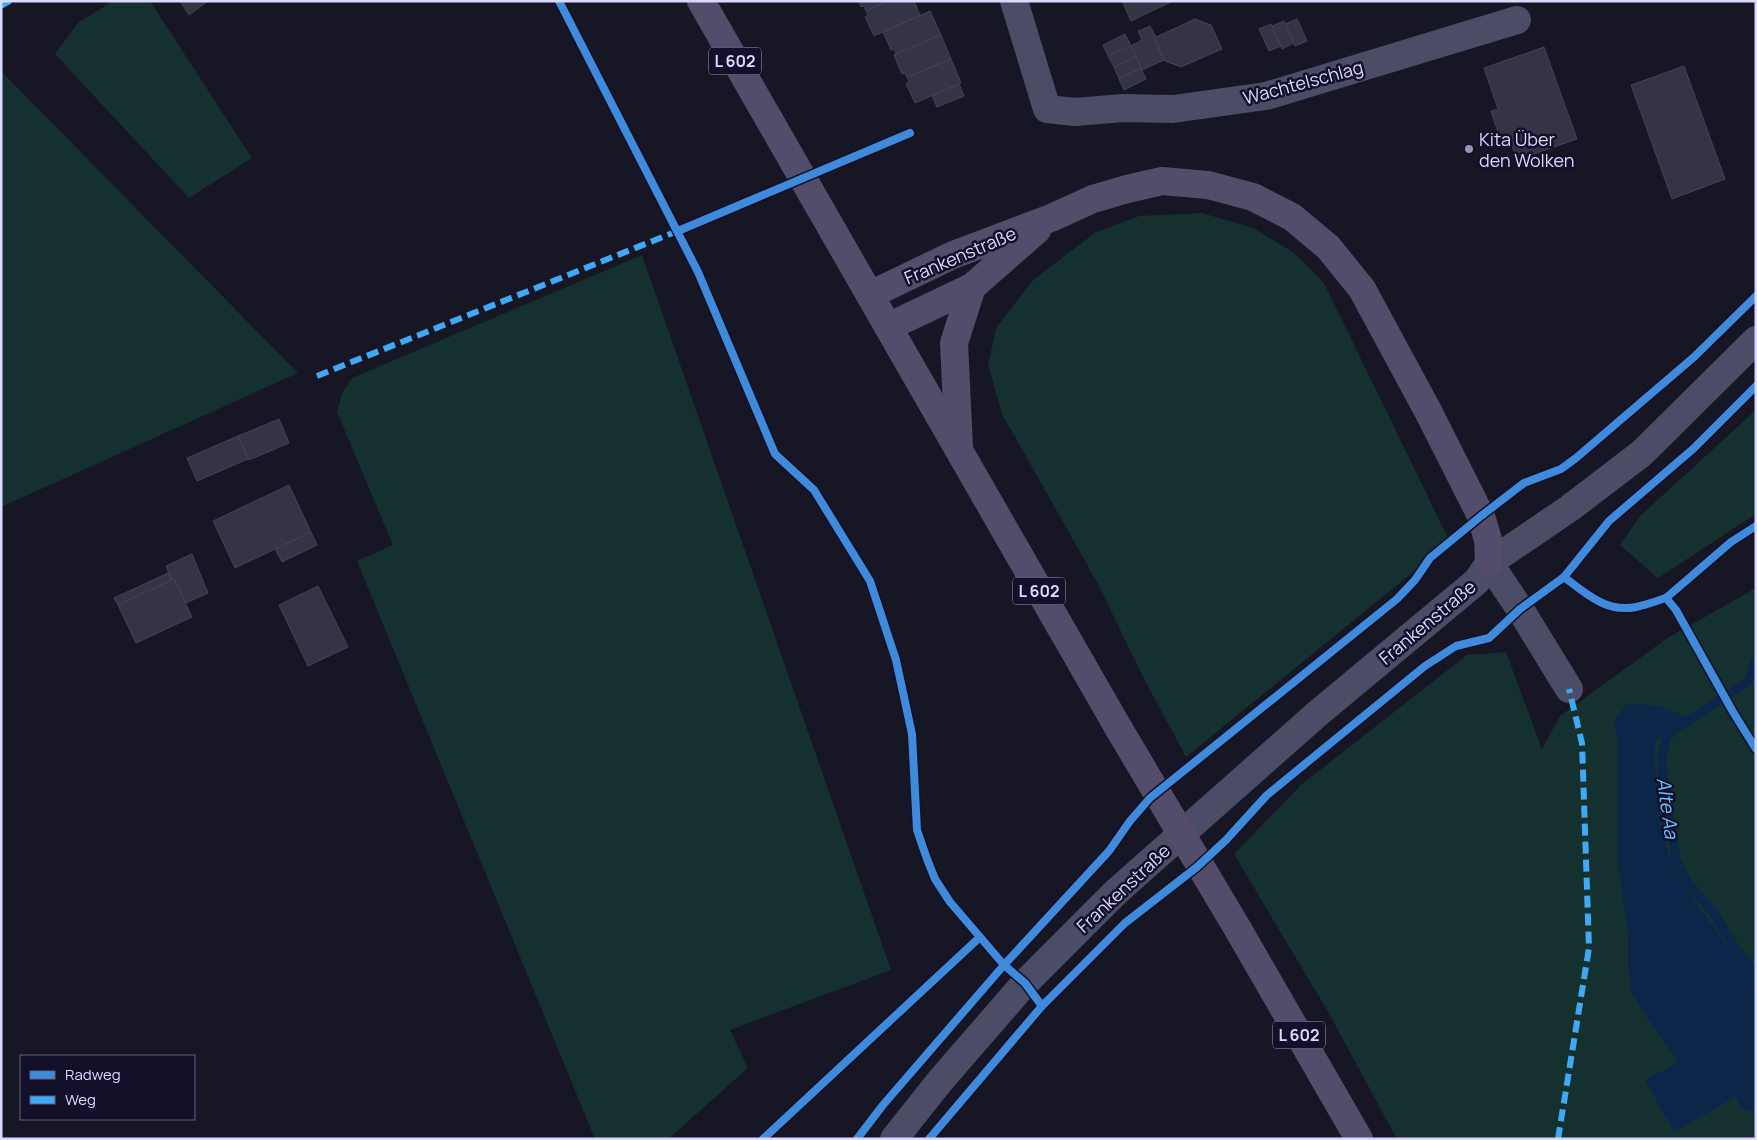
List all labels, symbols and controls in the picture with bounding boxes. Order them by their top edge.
road number: L 602 [709,48,761,74]
street label: Wachtelschlag [1240,54,1366,110]
place label: Kita Über den Wolken [1479,127,1575,172]
marker: Kita Über den Wolken [1463,143,1475,155]
street label: Frankenstraße [900,221,1020,289]
street label: Frankenstraße [1373,574,1481,670]
road number: L 602 [1013,578,1065,604]
water label: Alte Aa [1651,776,1685,842]
street label: Frankenstraße [1071,838,1175,938]
road number: L 602 [1273,1022,1325,1048]
legend [20,1055,195,1120]
text: Radweg [65,1064,121,1085]
text: Weg [65,1089,96,1110]

